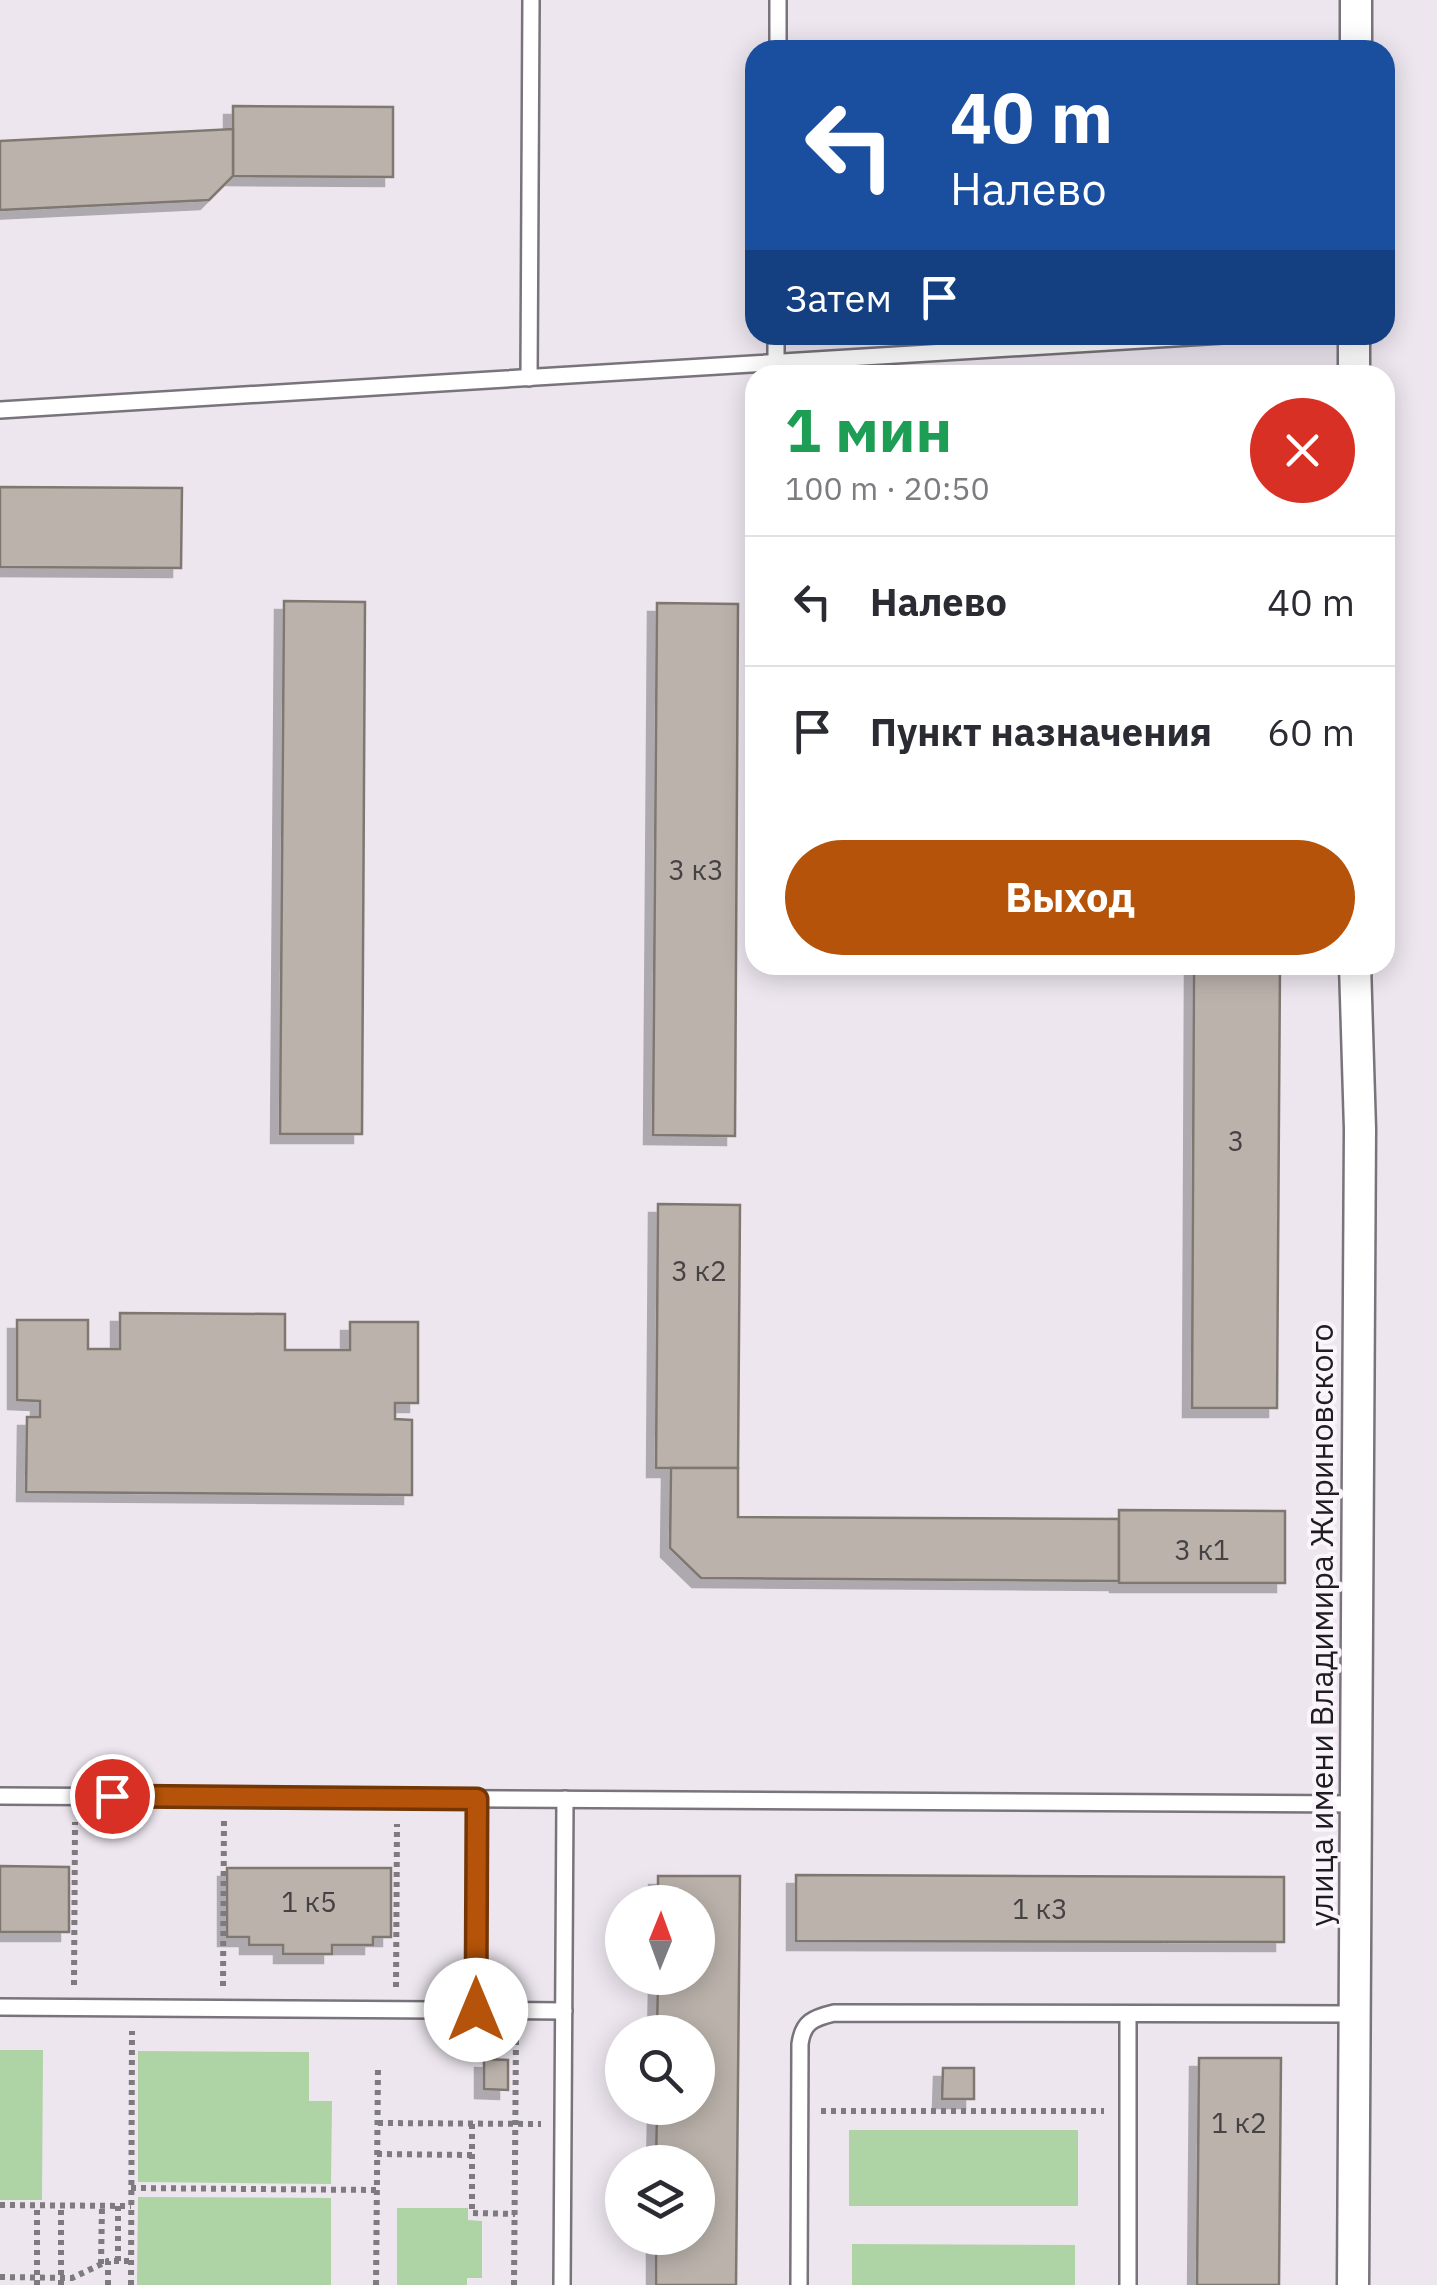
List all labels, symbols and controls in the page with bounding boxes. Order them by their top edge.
text: 40 m [950,71,1113,162]
icon: left [785,80,915,210]
text: Налево [950,159,1107,217]
icon: arrive [912,270,967,325]
text: Затем [785,273,892,322]
text: 1 мин [785,390,952,469]
button: close [1250,398,1355,503]
text: 100 m · 20:50 [785,467,990,509]
icon: left [785,574,840,629]
text: Налево [870,577,1007,626]
text: 40 m [1267,577,1355,626]
icon: arrive [785,704,840,759]
text: Пункт назначения [870,707,1212,756]
text: 60 m [1267,707,1355,756]
button: Выход [785,840,1355,955]
house number: 3 к3 [668,851,724,888]
house number: 3 [1228,1122,1244,1159]
house number: 3 к2 [671,1252,727,1289]
street label: улица имени Владимира Жириновского [1300,1323,1342,1927]
house number: 3 к1 [1174,1531,1230,1568]
pin [70,1754,155,1839]
icon: arrive [85,1769,140,1824]
house number: 1 к5 [281,1883,337,1920]
north arrow [605,1885,715,1995]
map controls [605,1885,715,2255]
house number: 1 к3 [1012,1890,1068,1927]
position arrow [424,1958,528,2062]
button: search [605,2015,715,2125]
house number: 1 к2 [1211,2104,1267,2141]
button: layers [605,2145,715,2255]

